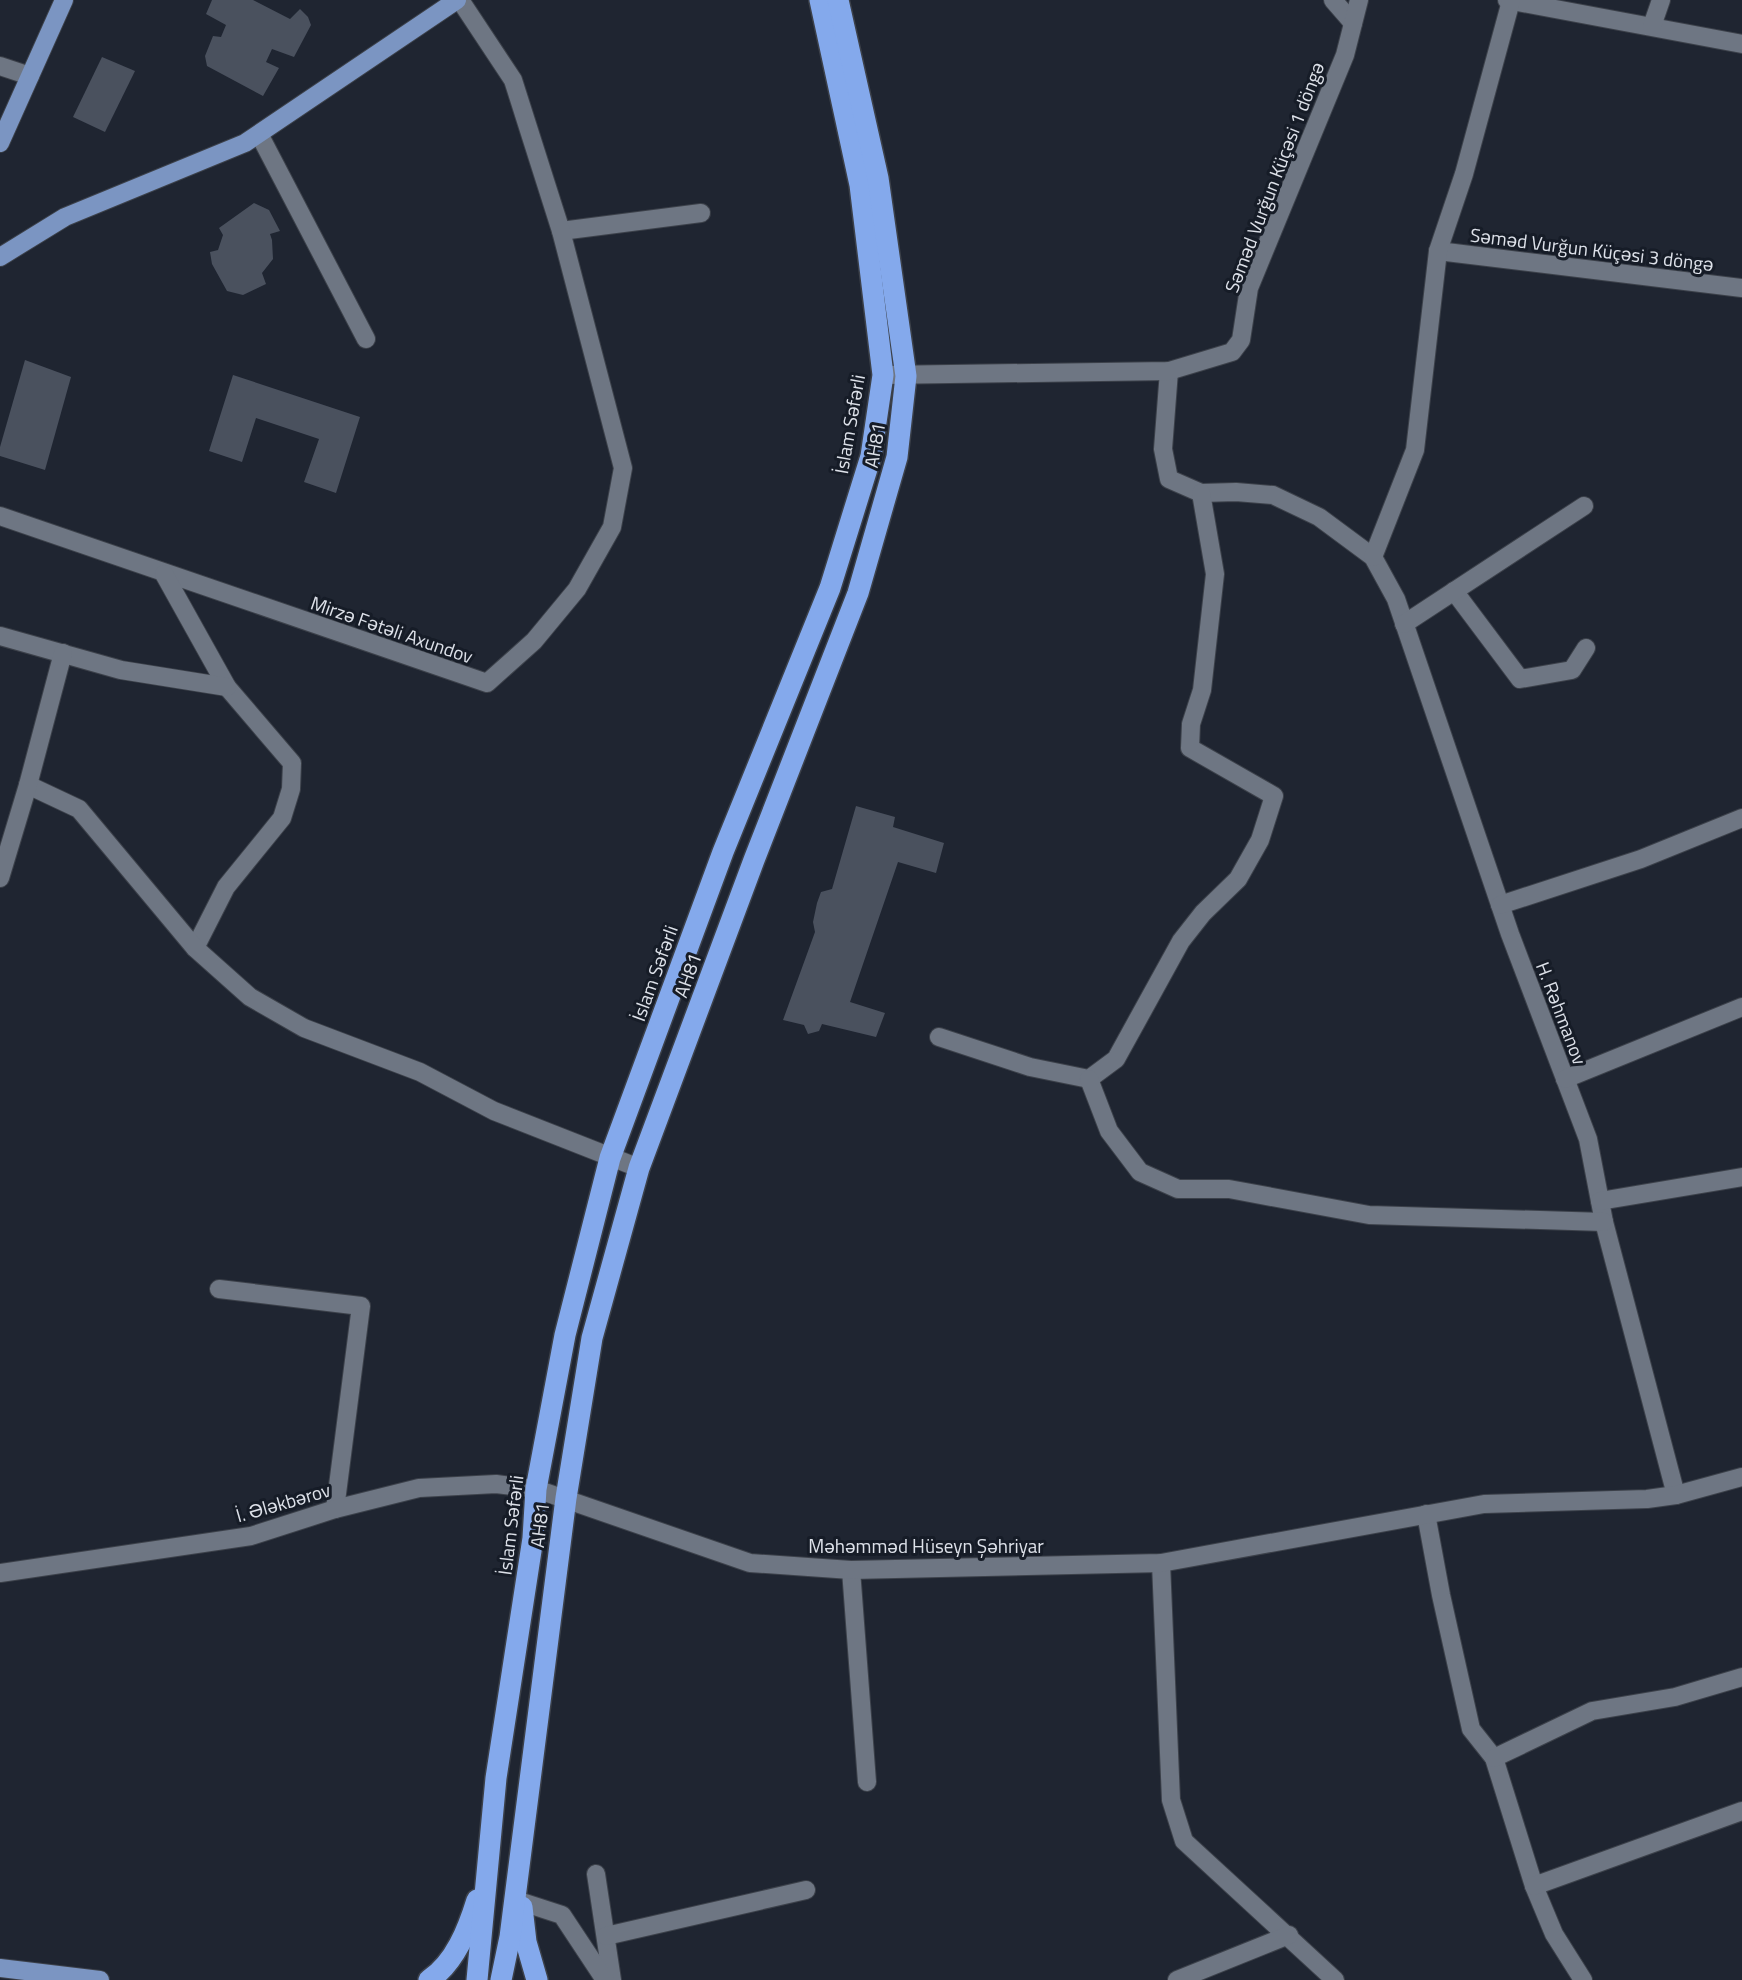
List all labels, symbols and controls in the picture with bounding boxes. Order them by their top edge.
street label: Səməd Vurğun Küçəsi 1 döngə [1217,57,1331,297]
street label: Səməd Vurğun Küçəsi 3 döngə [1469,220,1715,278]
street label: İslam Səfərli [826,372,872,476]
street label: AH81 [856,420,892,470]
street label: Mirzə Fətəli Axundov [307,588,477,670]
street label: İslam Səfərli [623,921,685,1025]
street label: AH81 [666,949,708,1001]
street label: H. Rəhmanov [1529,957,1595,1069]
street label: İslam Səfərli [489,1473,531,1577]
street label: İ. Ələkbərov [232,1475,334,1529]
street label: AH81 [522,1501,556,1549]
street label: Məhəmməd Hüseyn Şəhriyar [808,1531,1044,1560]

